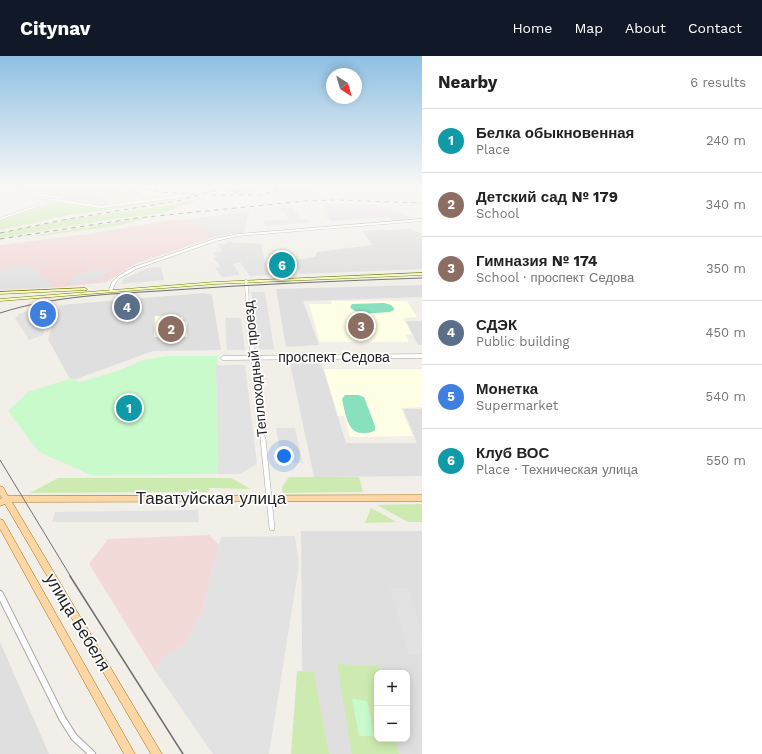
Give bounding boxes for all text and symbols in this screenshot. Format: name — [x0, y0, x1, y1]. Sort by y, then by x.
text: Citynav — [20, 17, 91, 40]
text: Home — [512, 20, 552, 36]
text: Map — [574, 20, 603, 36]
text: About — [625, 20, 666, 36]
text: Contact — [688, 20, 742, 36]
north arrow — [326, 68, 362, 104]
text: Nearby — [438, 72, 497, 92]
text: 6 results — [690, 75, 746, 90]
text: Белка обыкновенная — [476, 124, 634, 142]
text: 1 — [448, 133, 454, 148]
text: 240 m — [706, 133, 746, 148]
text: Place — [476, 142, 510, 157]
text: Детский сад № 179 — [476, 188, 618, 206]
text: 2 — [447, 197, 455, 212]
text: 340 m — [706, 197, 746, 212]
text: School — [476, 206, 519, 221]
pin: 6 — [269, 250, 295, 280]
text: Гимназия № 174 — [476, 252, 597, 270]
text: 3 — [447, 261, 455, 276]
text: 350 m — [706, 261, 746, 276]
text: School · проспект Седова — [476, 270, 634, 285]
pin: 4 — [114, 292, 140, 322]
pin: 5 — [30, 299, 56, 329]
street label: Теплоходный проезд — [240, 300, 270, 438]
pin: 3 — [348, 311, 374, 341]
pin: 2 — [158, 314, 184, 344]
text: СДЭК — [476, 316, 517, 334]
text: 4 — [447, 325, 455, 340]
text: 450 m — [706, 325, 746, 340]
text: Public building — [476, 334, 569, 349]
street label: проспект Седова — [278, 349, 390, 365]
text: Монетка — [476, 380, 538, 398]
text: 5 — [447, 389, 455, 404]
text: 540 m — [706, 389, 746, 404]
pin: 1 — [116, 393, 142, 423]
text: Supermarket — [476, 398, 558, 413]
text: Клуб ВОС — [476, 444, 549, 462]
your location — [274, 446, 294, 466]
text: 6 — [447, 453, 455, 468]
text: 550 m — [706, 453, 746, 468]
text: Place · Техническая улица — [476, 462, 638, 477]
street label: Таватуйская улица — [136, 488, 287, 508]
street label: улица Бебеля — [41, 569, 115, 675]
map controls — [374, 670, 410, 742]
button: + — [374, 670, 410, 706]
button: − — [374, 706, 410, 742]

